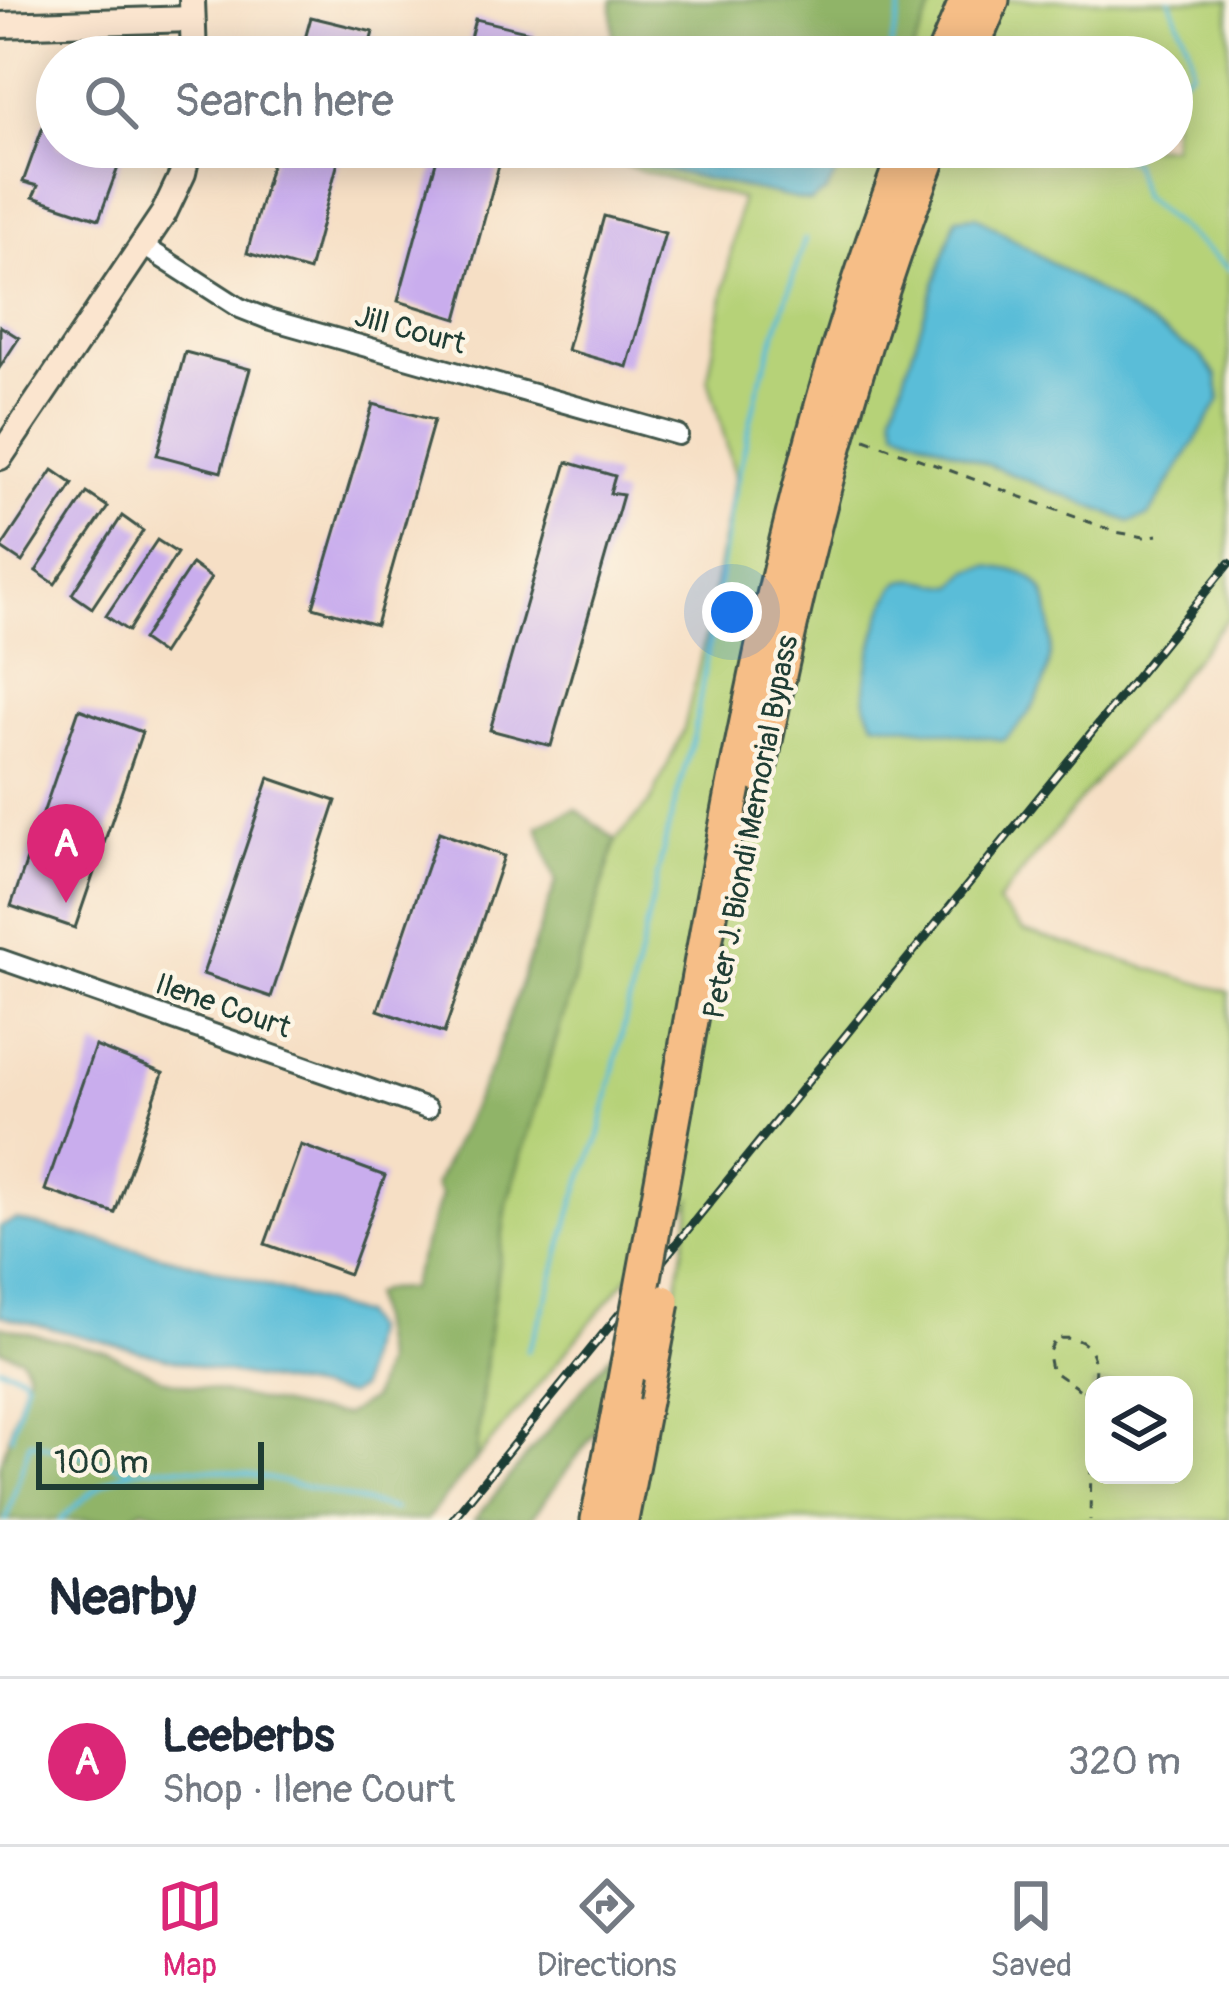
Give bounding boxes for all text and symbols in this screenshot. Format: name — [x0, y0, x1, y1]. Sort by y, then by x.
search box — [36, 36, 1193, 168]
icon: search — [78, 69, 144, 135]
text: Search here — [174, 74, 394, 130]
street label: Jill Court — [351, 298, 470, 363]
your location — [702, 582, 762, 642]
street label: Peter J. Biondi Memorial Bypass — [696, 632, 806, 1022]
pin: A — [27, 804, 105, 903]
street label: Ilene Court — [151, 966, 296, 1047]
map controls — [1085, 1376, 1193, 1484]
button: layers — [1085, 1376, 1193, 1484]
scale bar — [36, 1436, 264, 1489]
text: 100 m — [54, 1442, 148, 1483]
text: Nearby — [48, 1566, 196, 1630]
text: Leeberbs — [162, 1709, 334, 1765]
text: A — [74, 1737, 100, 1786]
text: 320 m — [1068, 1737, 1181, 1786]
text: Shop · Ilene Court — [162, 1765, 455, 1814]
tab: Map — [157, 1873, 223, 1986]
tab: Directions — [537, 1873, 677, 1986]
tab: Saved — [990, 1873, 1072, 1986]

